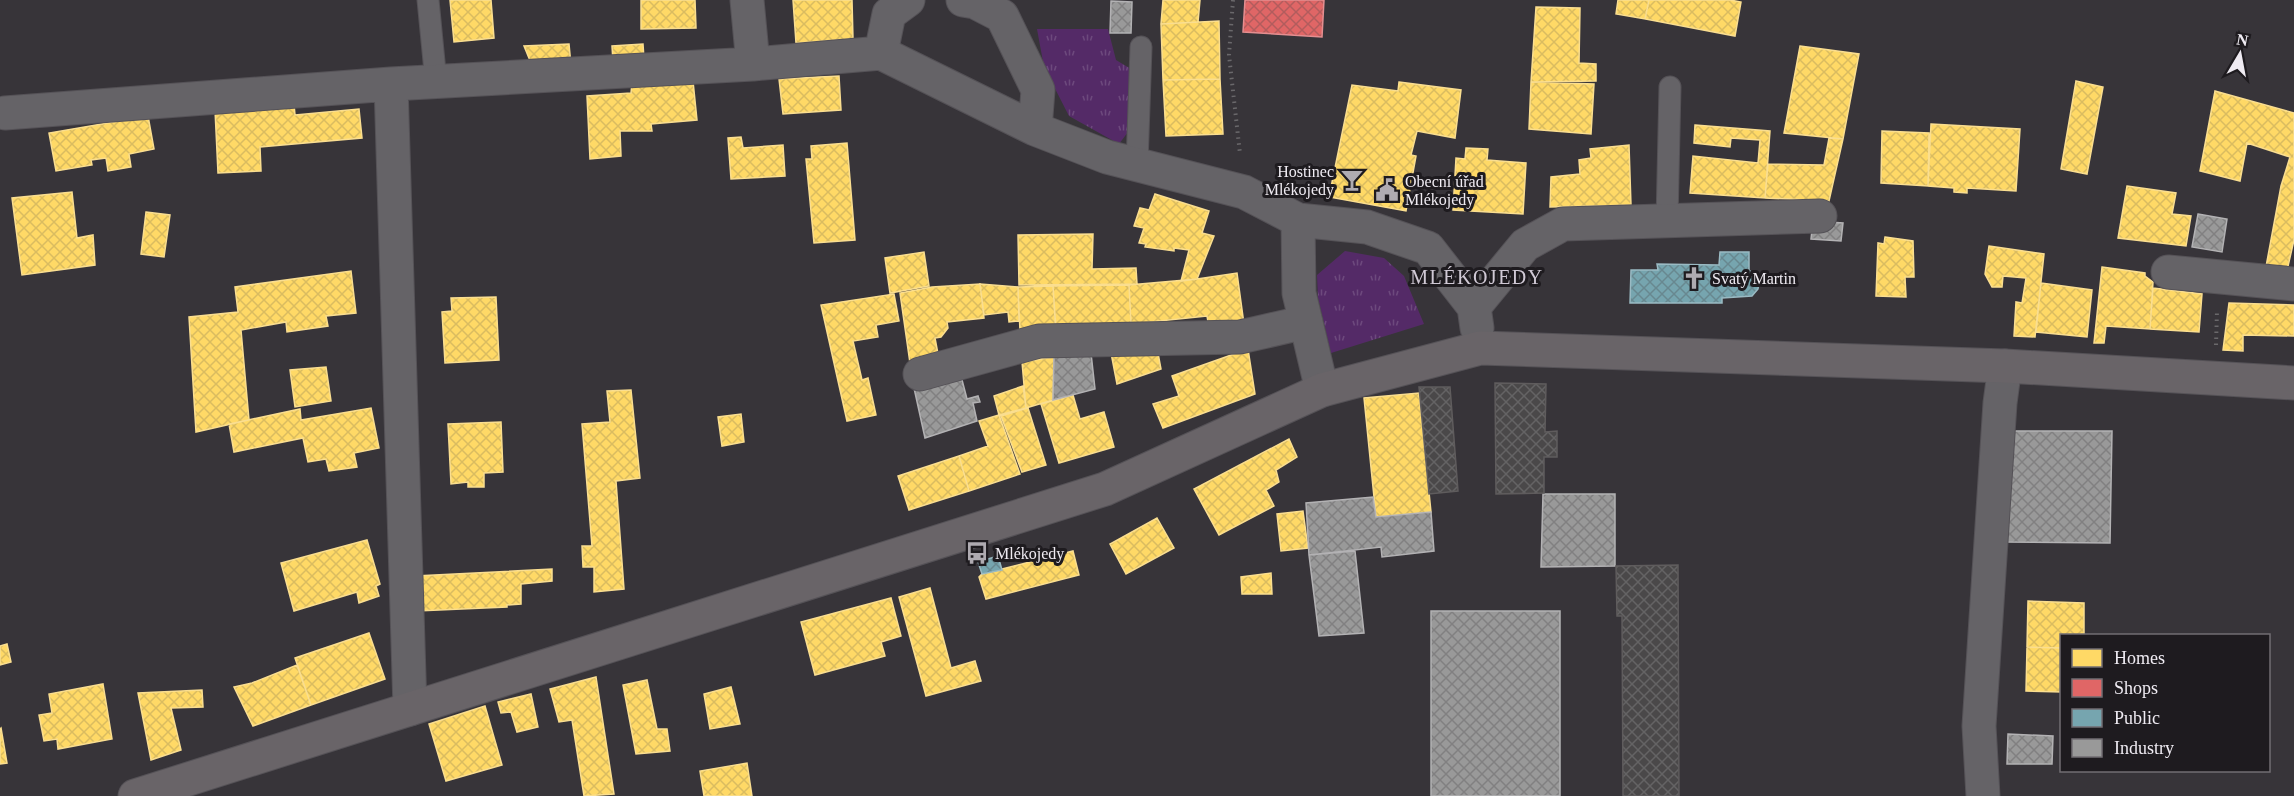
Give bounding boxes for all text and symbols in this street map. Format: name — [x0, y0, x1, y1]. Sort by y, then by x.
north arrow — [2210, 24, 2270, 84]
text: N — [2235, 30, 2250, 49]
place label: Hostinec Mlékojedy — [1265, 163, 1334, 199]
bar icon: Hostinec Mlékojedy — [1339, 167, 1365, 193]
place label: Obecní úřad Mlékojedy — [1405, 173, 1484, 209]
public building icon: Obecní úřad Mlékojedy — [1374, 177, 1400, 203]
church icon: Svatý Martin — [1681, 265, 1707, 291]
district label: MLÉKOJEDY — [1410, 266, 1544, 288]
place label: Svatý Martin — [1712, 270, 1796, 288]
bus stop icon: Mlékojedy — [964, 540, 990, 566]
place label: Mlékojedy — [995, 545, 1064, 563]
legend — [2060, 634, 2270, 772]
text: Homes — [2114, 648, 2165, 668]
text: Shops — [2114, 678, 2158, 698]
text: Public — [2114, 708, 2160, 728]
text: Industry — [2114, 738, 2174, 758]

